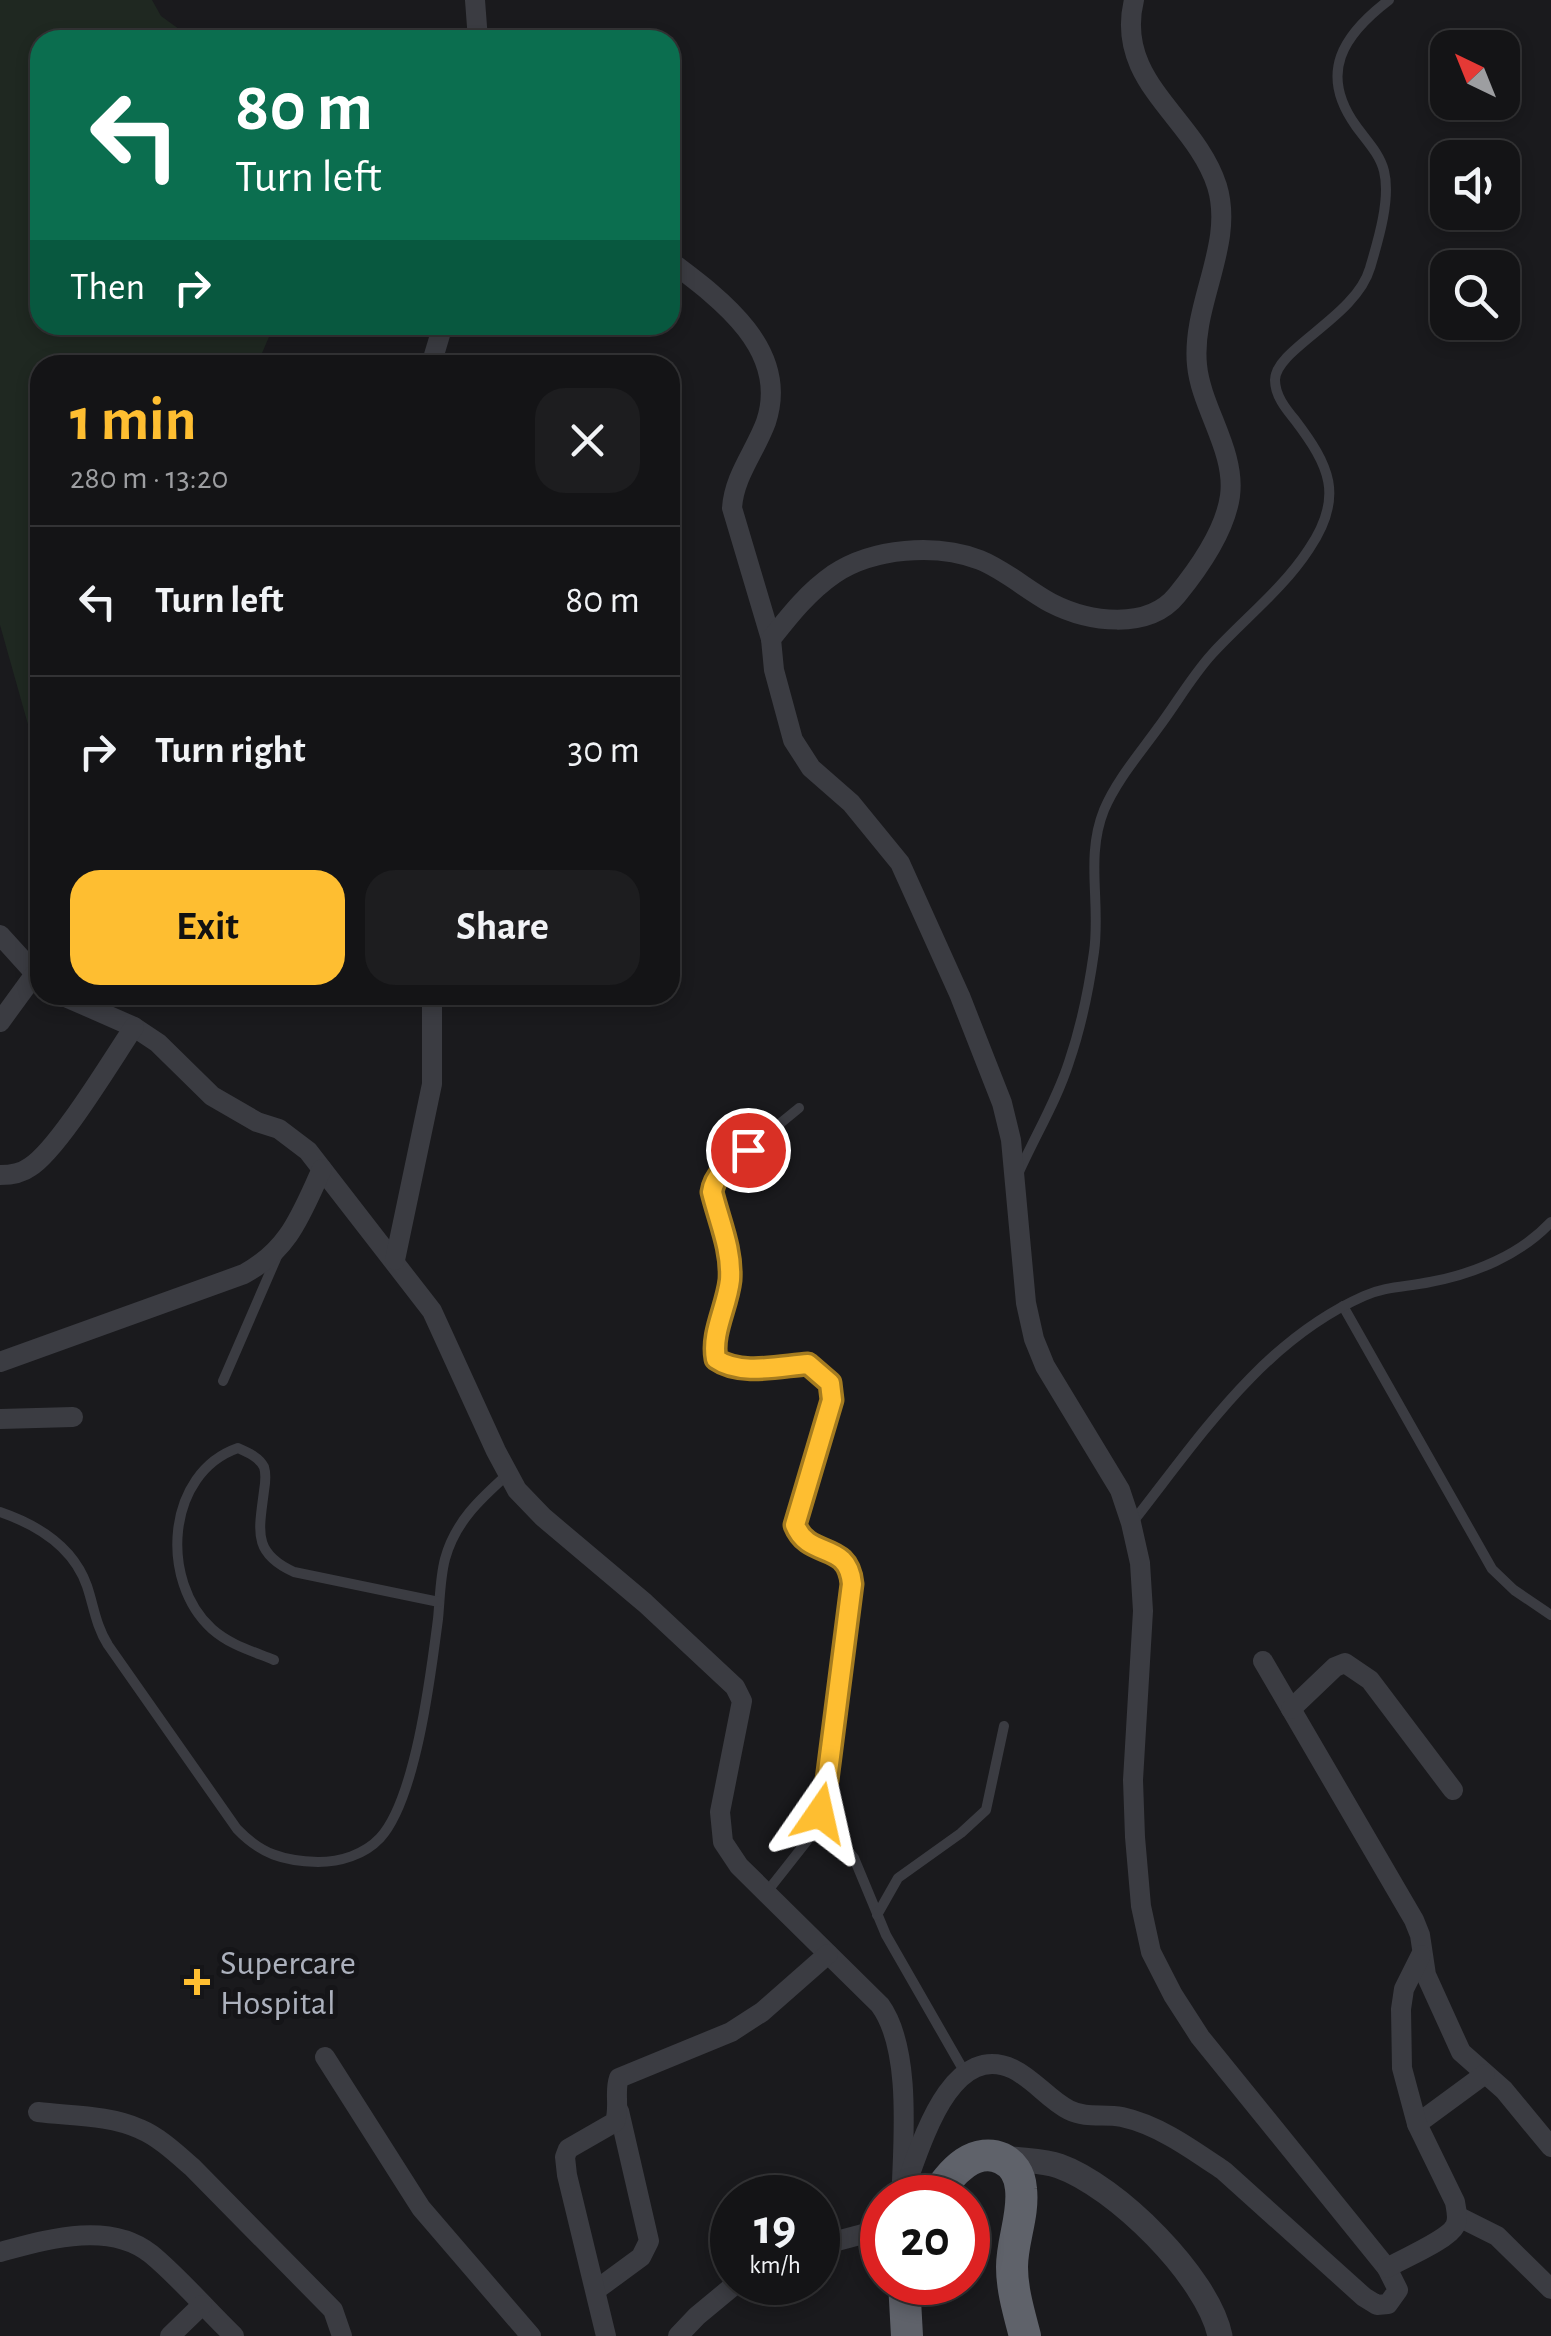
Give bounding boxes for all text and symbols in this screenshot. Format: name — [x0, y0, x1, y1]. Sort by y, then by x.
north arrow — [1430, 30, 1520, 120]
map controls — [1430, 30, 1520, 340]
icon: left — [70, 70, 200, 200]
text: 80 m — [235, 73, 373, 143]
button: sound — [1430, 140, 1520, 230]
text: Turn left — [235, 155, 382, 200]
button: search — [1430, 250, 1520, 340]
icon: right — [165, 260, 220, 315]
text: Then — [70, 269, 145, 307]
button: close — [535, 388, 640, 493]
text: 1 min — [70, 391, 196, 451]
text: 280 m · 13:20 — [70, 462, 228, 494]
icon: left — [70, 574, 125, 629]
text: Turn left — [155, 582, 283, 620]
text: 80 m — [565, 582, 640, 620]
icon: right — [70, 724, 125, 779]
text: Turn right — [155, 732, 305, 770]
text: 30 m — [568, 732, 640, 770]
button: Exit — [70, 870, 345, 985]
button: Share — [365, 870, 640, 985]
pin — [706, 1108, 791, 1193]
icon: arrive — [721, 1123, 776, 1178]
position arrow — [768, 1761, 872, 1865]
place label: Supercare Hospital — [220, 1946, 356, 2021]
marker: Supercare Hospital — [184, 1969, 210, 1995]
speed limit sign: 20 — [860, 2175, 990, 2305]
text: 19 — [754, 2203, 796, 2253]
text: km/h — [749, 2253, 801, 2278]

